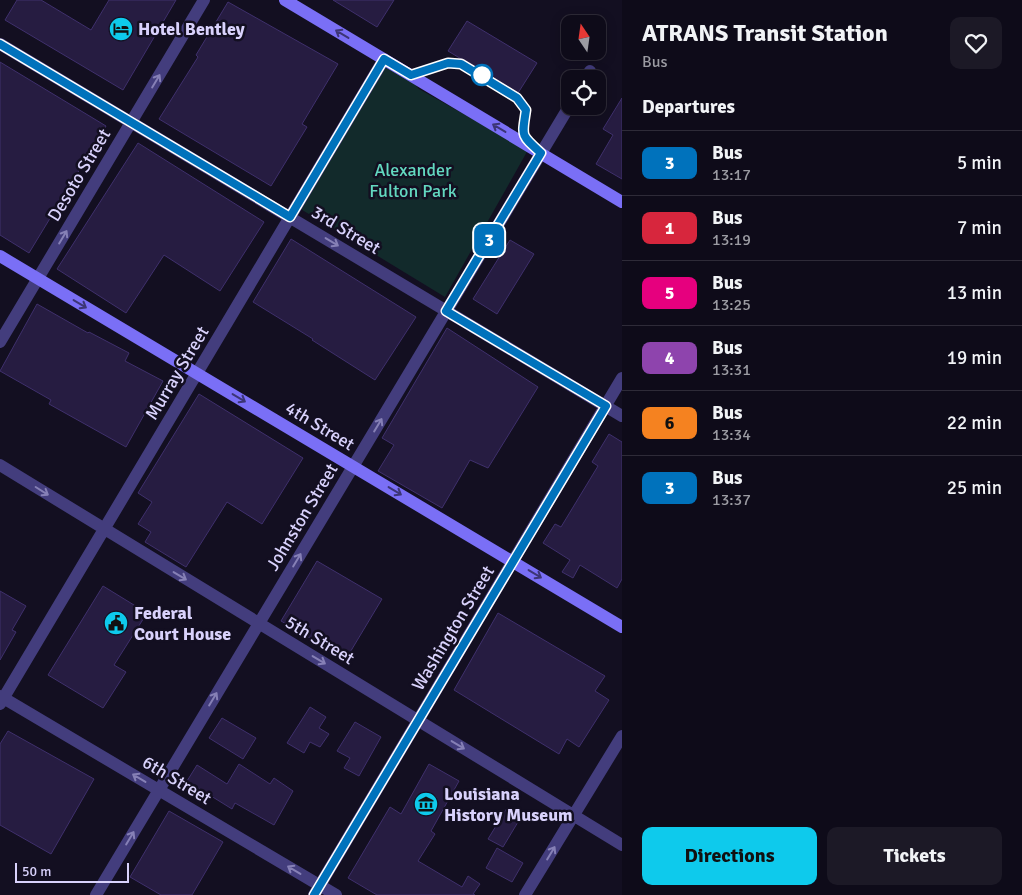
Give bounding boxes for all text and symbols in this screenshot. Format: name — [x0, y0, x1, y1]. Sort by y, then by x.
north arrow — [561, 15, 606, 60]
map controls — [561, 15, 606, 115]
hotel icon: Hotel Bentley — [108, 16, 134, 42]
button: heart — [950, 17, 1002, 69]
place label: Hotel Bentley — [138, 18, 245, 40]
text: ATRANS Transit Station — [642, 18, 888, 48]
one-way arrow — [336, 29, 350, 39]
text: Bus — [642, 52, 667, 72]
unlabelled marker — [471, 64, 493, 86]
button: locate — [561, 70, 606, 115]
one-way arrow — [152, 74, 162, 88]
text: Departures — [642, 95, 735, 119]
one-way arrow — [493, 123, 507, 133]
street label: Desoto Street — [43, 125, 115, 225]
text: Bus — [712, 141, 743, 165]
text: 5 min — [957, 151, 1002, 175]
text: 3 — [665, 152, 674, 174]
park label: Alexander Fulton Park — [369, 159, 457, 202]
text: 13:17 — [712, 165, 751, 185]
street label: 3rd Street — [308, 201, 384, 259]
text: Bus — [712, 206, 743, 230]
text: 7 min — [957, 216, 1002, 240]
text: 1 — [665, 217, 674, 239]
line badge: 3 — [473, 224, 505, 256]
text: 3 — [484, 229, 494, 251]
one-way arrow — [58, 230, 68, 244]
text: 13:19 — [712, 230, 751, 250]
one-way arrow — [325, 238, 339, 248]
text: Bus — [712, 271, 743, 295]
text: 13 min — [947, 281, 1002, 305]
text: 5 — [665, 282, 674, 304]
text: 13:25 — [712, 295, 751, 315]
one-way arrow — [72, 299, 86, 309]
street label: Murray Street — [140, 322, 214, 424]
text: Bus — [712, 336, 743, 360]
text: 19 min — [947, 346, 1002, 370]
text: 4 — [665, 347, 674, 369]
text: 13:31 — [712, 360, 751, 380]
one-way arrow — [231, 394, 245, 404]
street label: 4th Street — [281, 397, 359, 455]
text: Bus — [712, 401, 743, 425]
text: 22 min — [947, 411, 1002, 435]
text: 6 — [665, 412, 674, 434]
one-way arrow — [374, 418, 384, 432]
text: 13:34 — [712, 425, 751, 445]
street label: Johnston Street — [261, 459, 343, 575]
text: Bus — [712, 466, 743, 490]
text: 25 min — [947, 476, 1002, 500]
text: 3 — [665, 477, 674, 499]
one-way arrow — [34, 486, 48, 496]
one-way arrow — [387, 487, 401, 497]
text: 13:37 — [712, 490, 751, 510]
one-way arrow — [293, 553, 303, 567]
street label: Washington Street — [407, 562, 499, 694]
one-way arrow — [527, 570, 541, 580]
one-way arrow — [173, 571, 187, 581]
place label: Federal Court House — [134, 602, 231, 645]
public building icon: Federal Court House — [103, 610, 129, 636]
street label: 5th Street — [281, 611, 359, 669]
one-way arrow — [311, 656, 325, 666]
one-way arrow — [209, 692, 219, 706]
one-way arrow — [450, 740, 464, 750]
street label: 6th Street — [138, 751, 216, 809]
one-way arrow — [132, 773, 146, 783]
place label: Louisiana History Museum — [444, 783, 573, 826]
museum icon: Louisiana History Museum — [413, 791, 439, 817]
button: Directions — [642, 827, 817, 885]
button: Tickets — [827, 827, 1002, 885]
one-way arrow — [125, 832, 135, 846]
one-way arrow — [546, 847, 556, 861]
scale bar — [15, 860, 129, 883]
text: 50 m — [22, 863, 51, 880]
one-way arrow — [287, 865, 301, 875]

